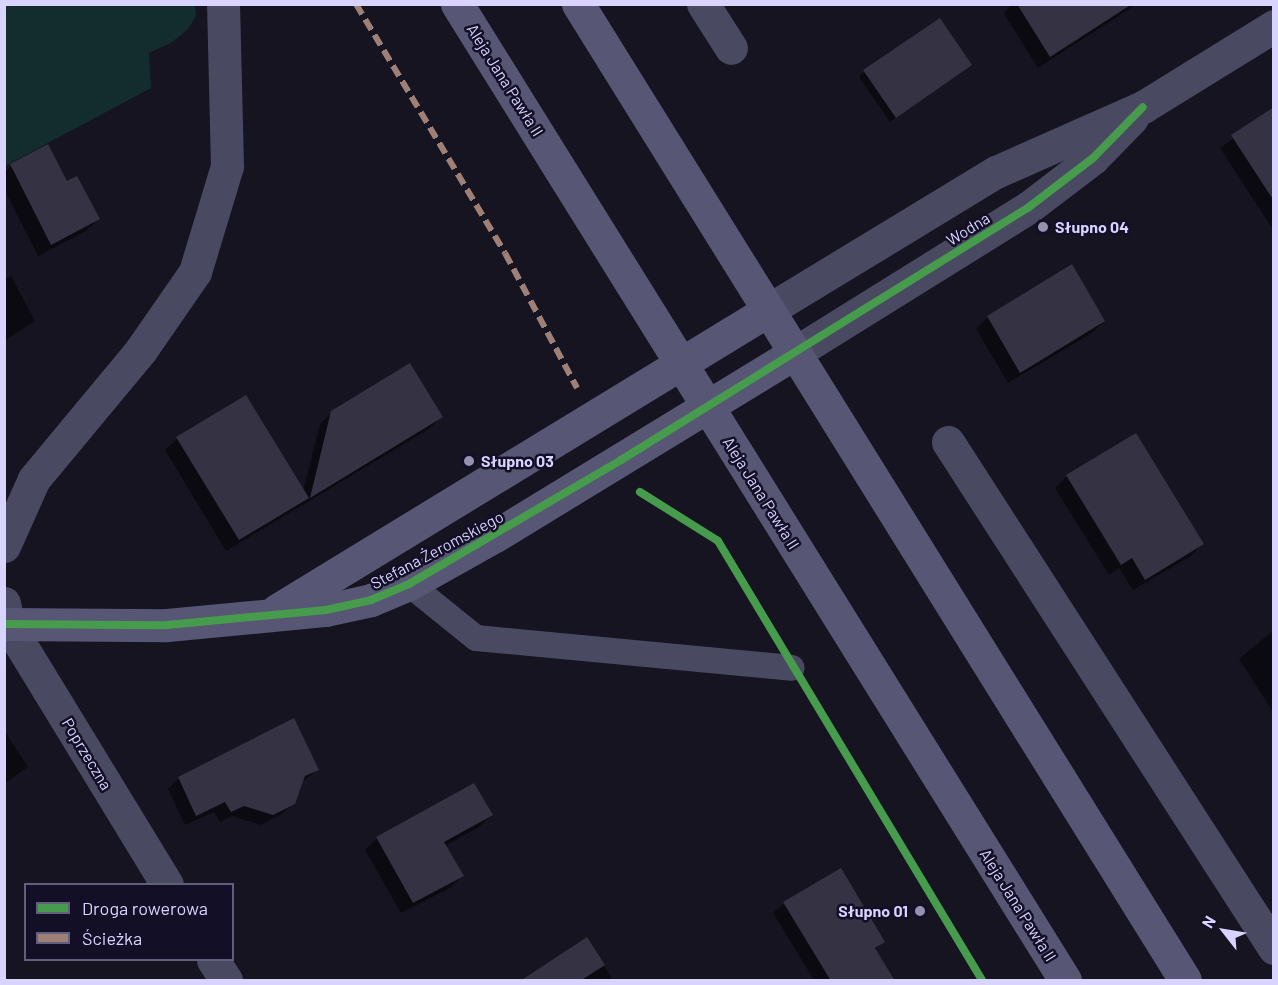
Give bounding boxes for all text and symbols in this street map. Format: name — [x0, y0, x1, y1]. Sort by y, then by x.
street label: Aleja Jana Pawła II — [463, 20, 547, 140]
street label: Wodna — [943, 208, 993, 250]
place label: Słupno 04 — [1055, 217, 1129, 237]
marker: Słupno 04 — [1036, 220, 1050, 234]
street label: Aleja Jana Pawła II — [719, 433, 803, 553]
place label: Słupno 03 — [481, 451, 554, 471]
marker: Słupno 03 — [462, 454, 476, 468]
street label: Stefana Żeromskiego — [367, 507, 507, 593]
street label: Poprzeczna — [58, 715, 116, 793]
street label: Aleja Jana Pawła II — [976, 845, 1060, 965]
legend — [24, 883, 234, 961]
text: Droga rowerowa — [82, 897, 208, 919]
place label: Słupno 01 — [838, 901, 908, 921]
north arrow — [1194, 901, 1254, 961]
marker: Słupno 01 — [913, 904, 927, 918]
text: N — [1197, 912, 1219, 931]
text: Ścieżka — [82, 927, 142, 949]

